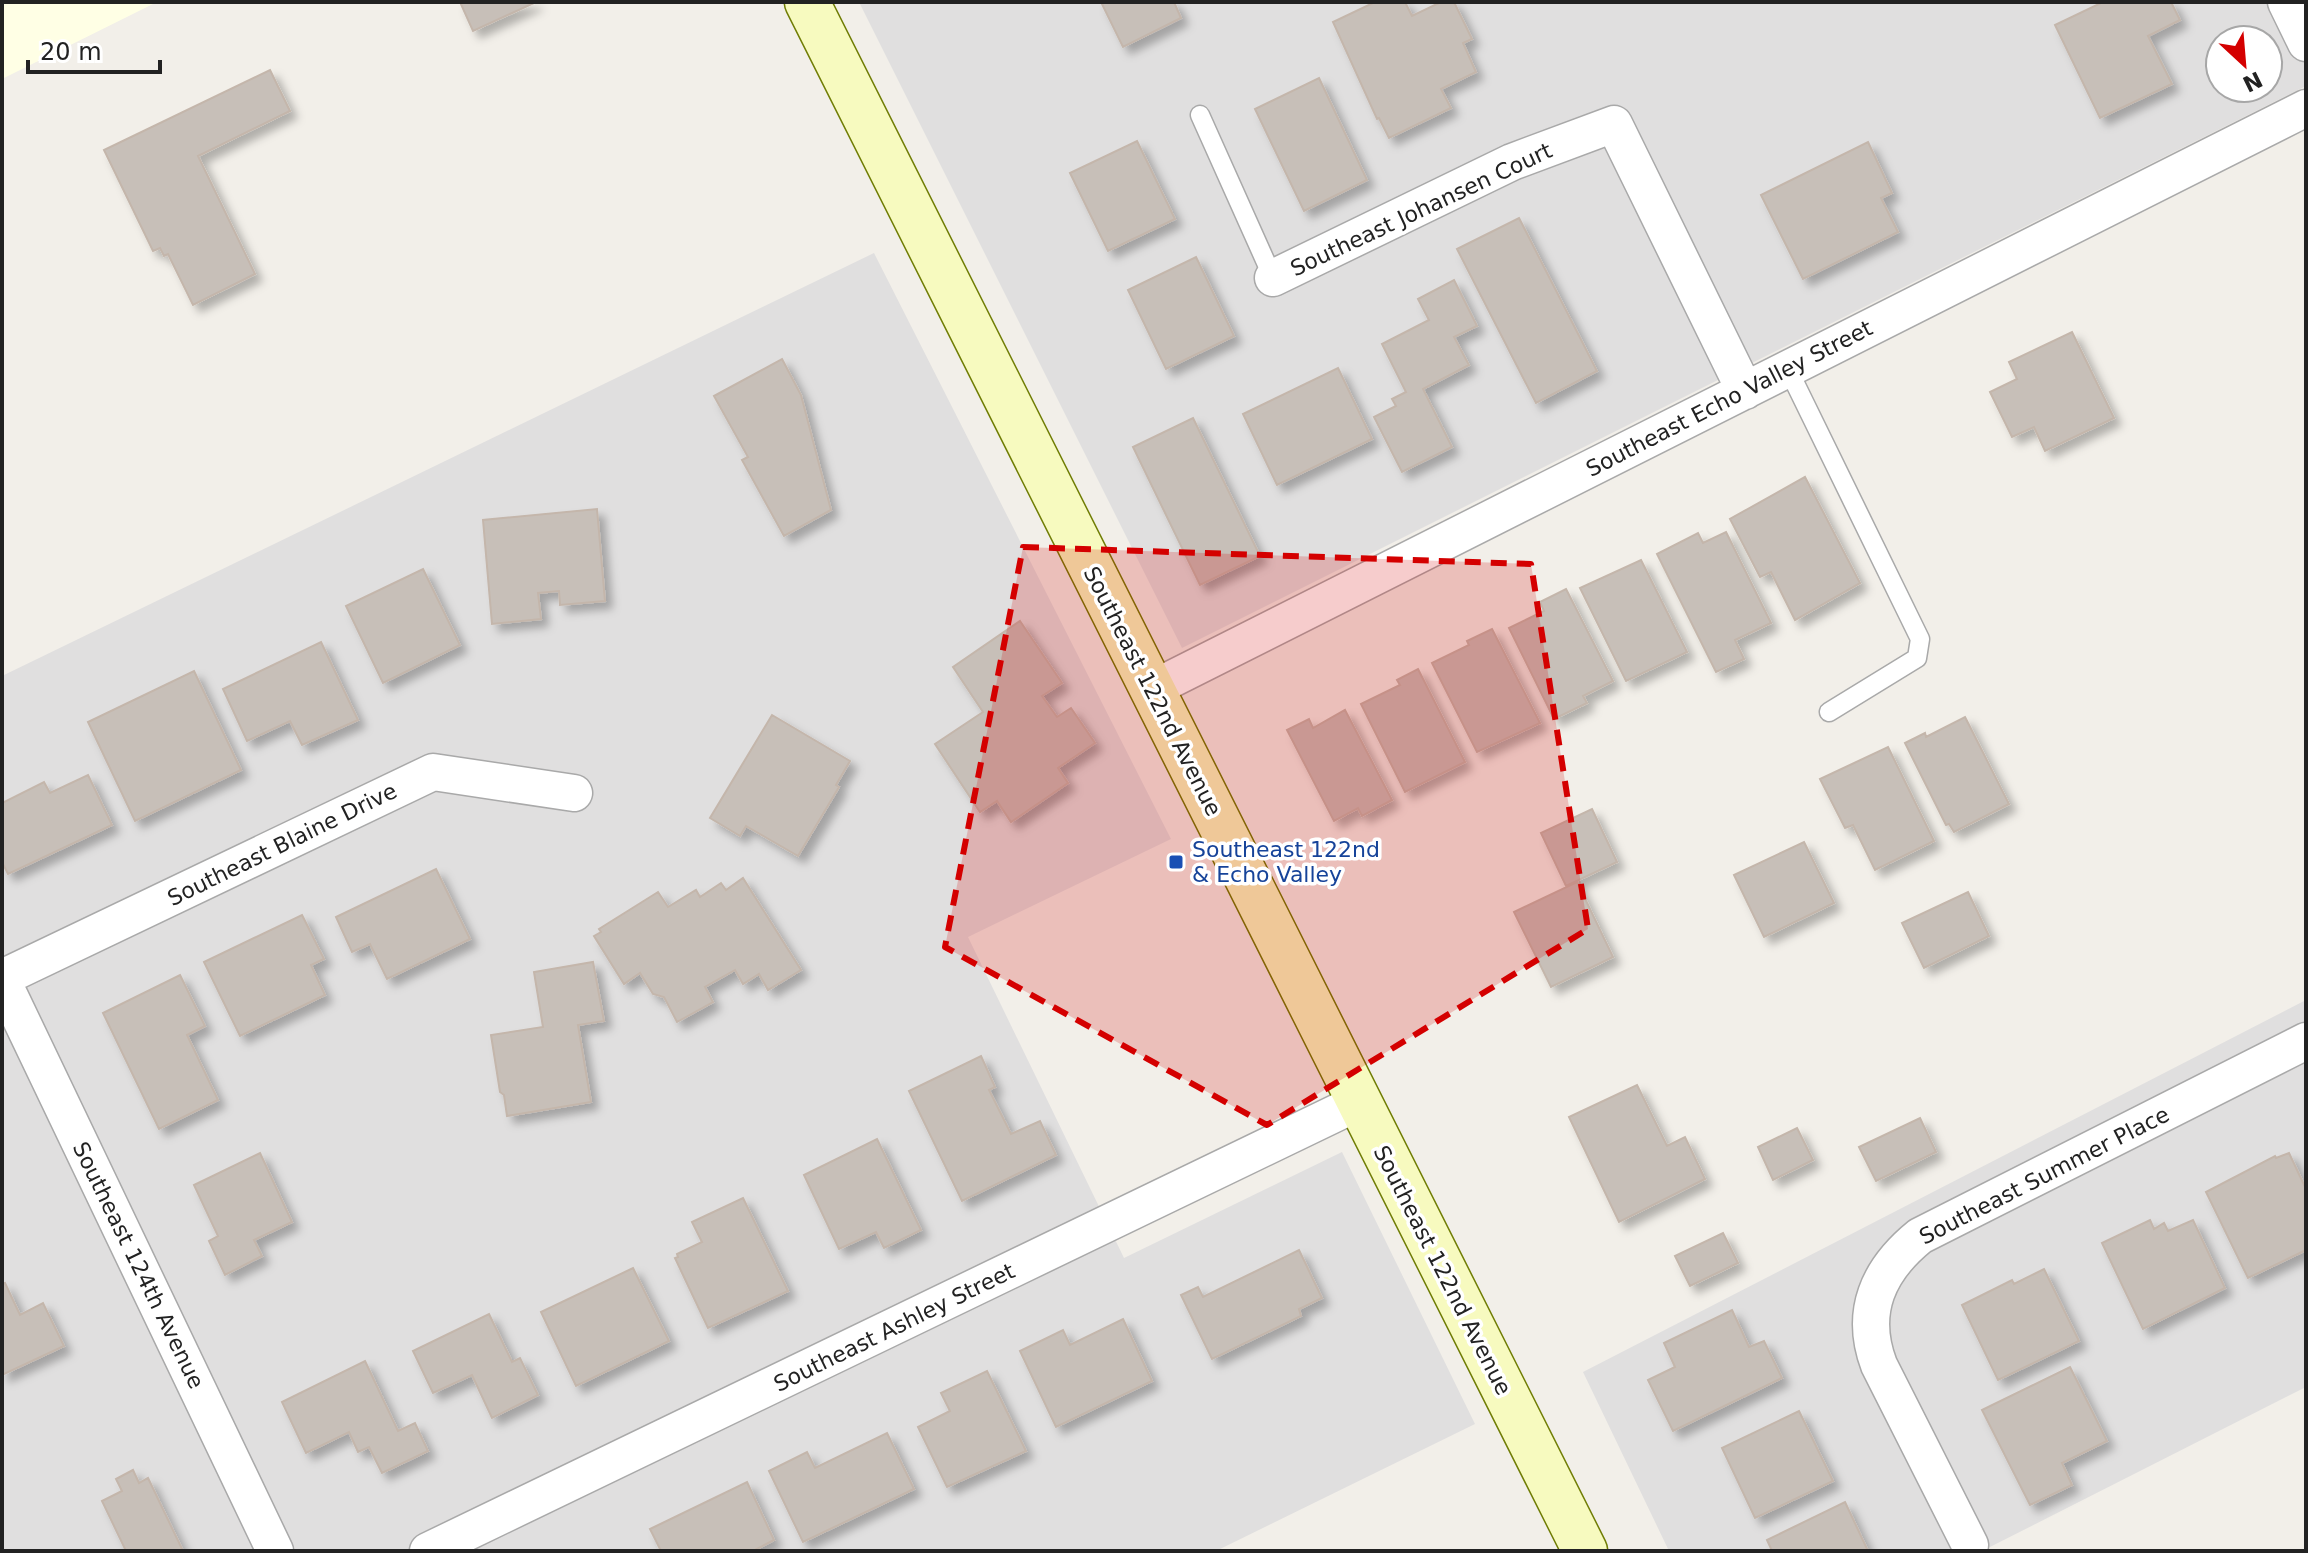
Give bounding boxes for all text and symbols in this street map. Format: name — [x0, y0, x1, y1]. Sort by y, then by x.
scale bar — [28, 24, 160, 74]
north arrow — [2204, 24, 2284, 104]
text: 20 m — [40, 38, 102, 66]
text: N — [2239, 66, 2266, 97]
street label: Southeast Johansen Court — [1286, 138, 1556, 281]
street label: Southeast Echo Valley Street — [1582, 315, 1877, 482]
street label: Southeast 122nd Avenue — [1079, 562, 1226, 820]
street label: Southeast Blaine Drive — [164, 778, 401, 911]
place label: Southeast 122nd & Echo Valley — [1192, 837, 1380, 887]
marker: Southeast 122nd & Echo Valley — [1167, 853, 1185, 871]
street label: Southeast Summer Place — [1915, 1101, 2173, 1249]
street label: Southeast 124th Avenue — [68, 1138, 209, 1393]
street label: Southeast 122nd Avenue — [1369, 1141, 1516, 1399]
street label: Southeast Ashley Street — [770, 1258, 1019, 1397]

